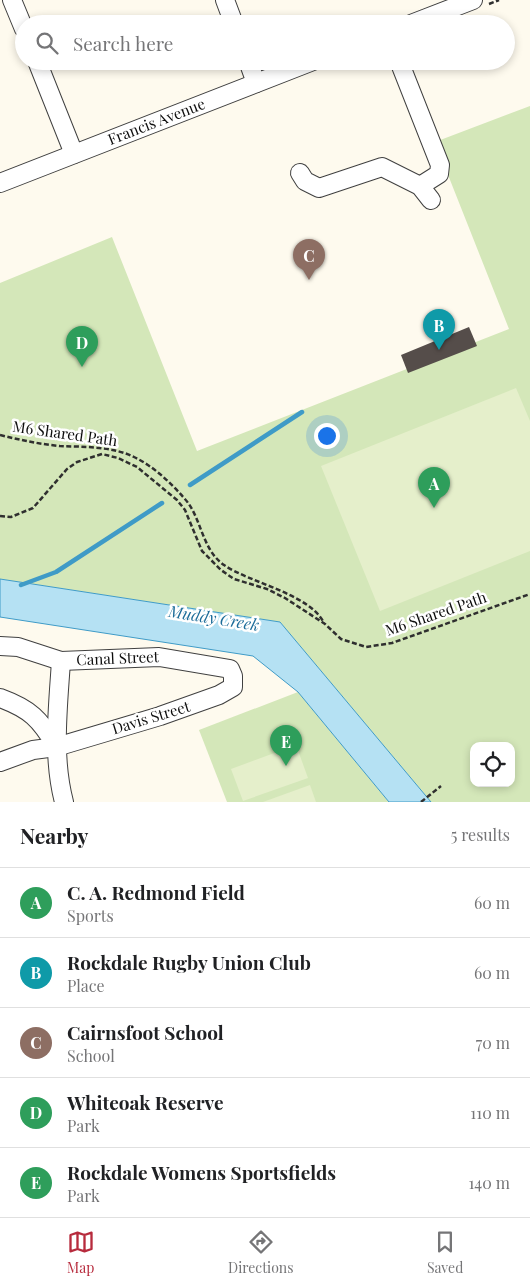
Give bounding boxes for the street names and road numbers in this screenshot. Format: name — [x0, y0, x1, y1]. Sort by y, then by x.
street label: Francis Avenue — [105, 93, 208, 149]
street label: M6 Shared Path — [11, 416, 119, 450]
street label: M6 Shared Path — [382, 586, 489, 640]
street label: Canal Street — [76, 646, 160, 669]
street label: Davis Street — [109, 695, 193, 738]

